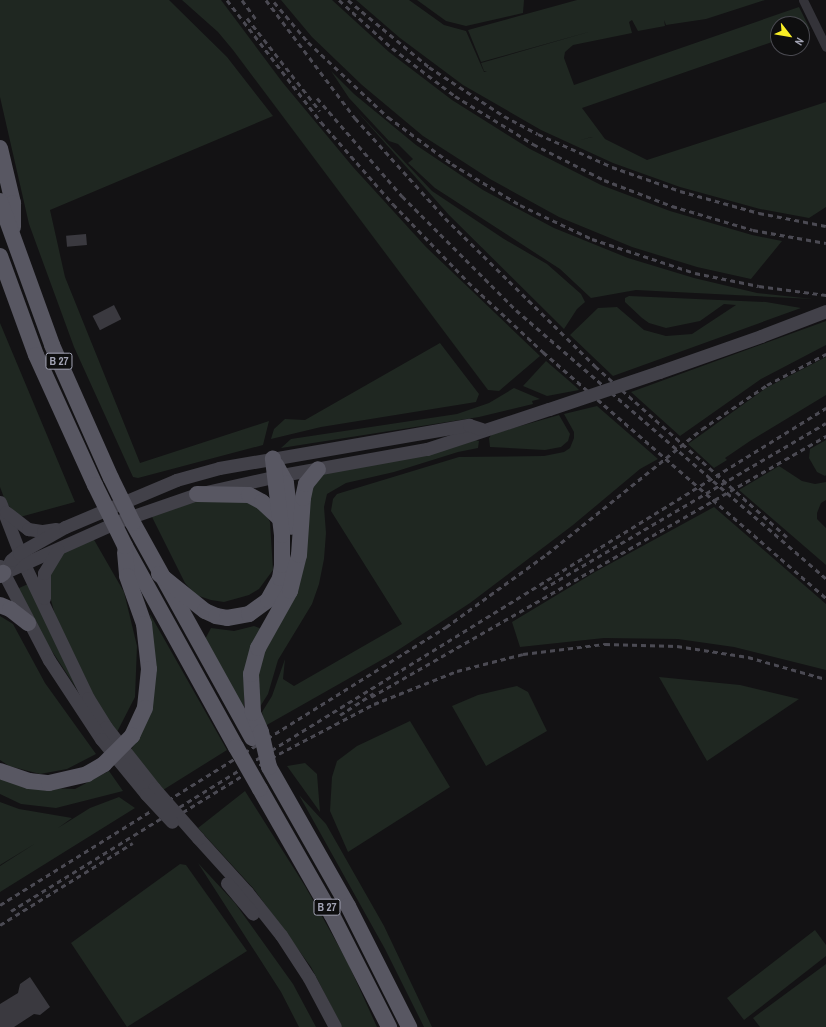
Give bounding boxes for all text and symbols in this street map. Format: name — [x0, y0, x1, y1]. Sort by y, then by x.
north arrow — [770, 16, 810, 56]
text: N — [792, 35, 807, 48]
road number: B 27 — [45, 352, 73, 370]
road number: B 27 — [313, 898, 341, 916]

